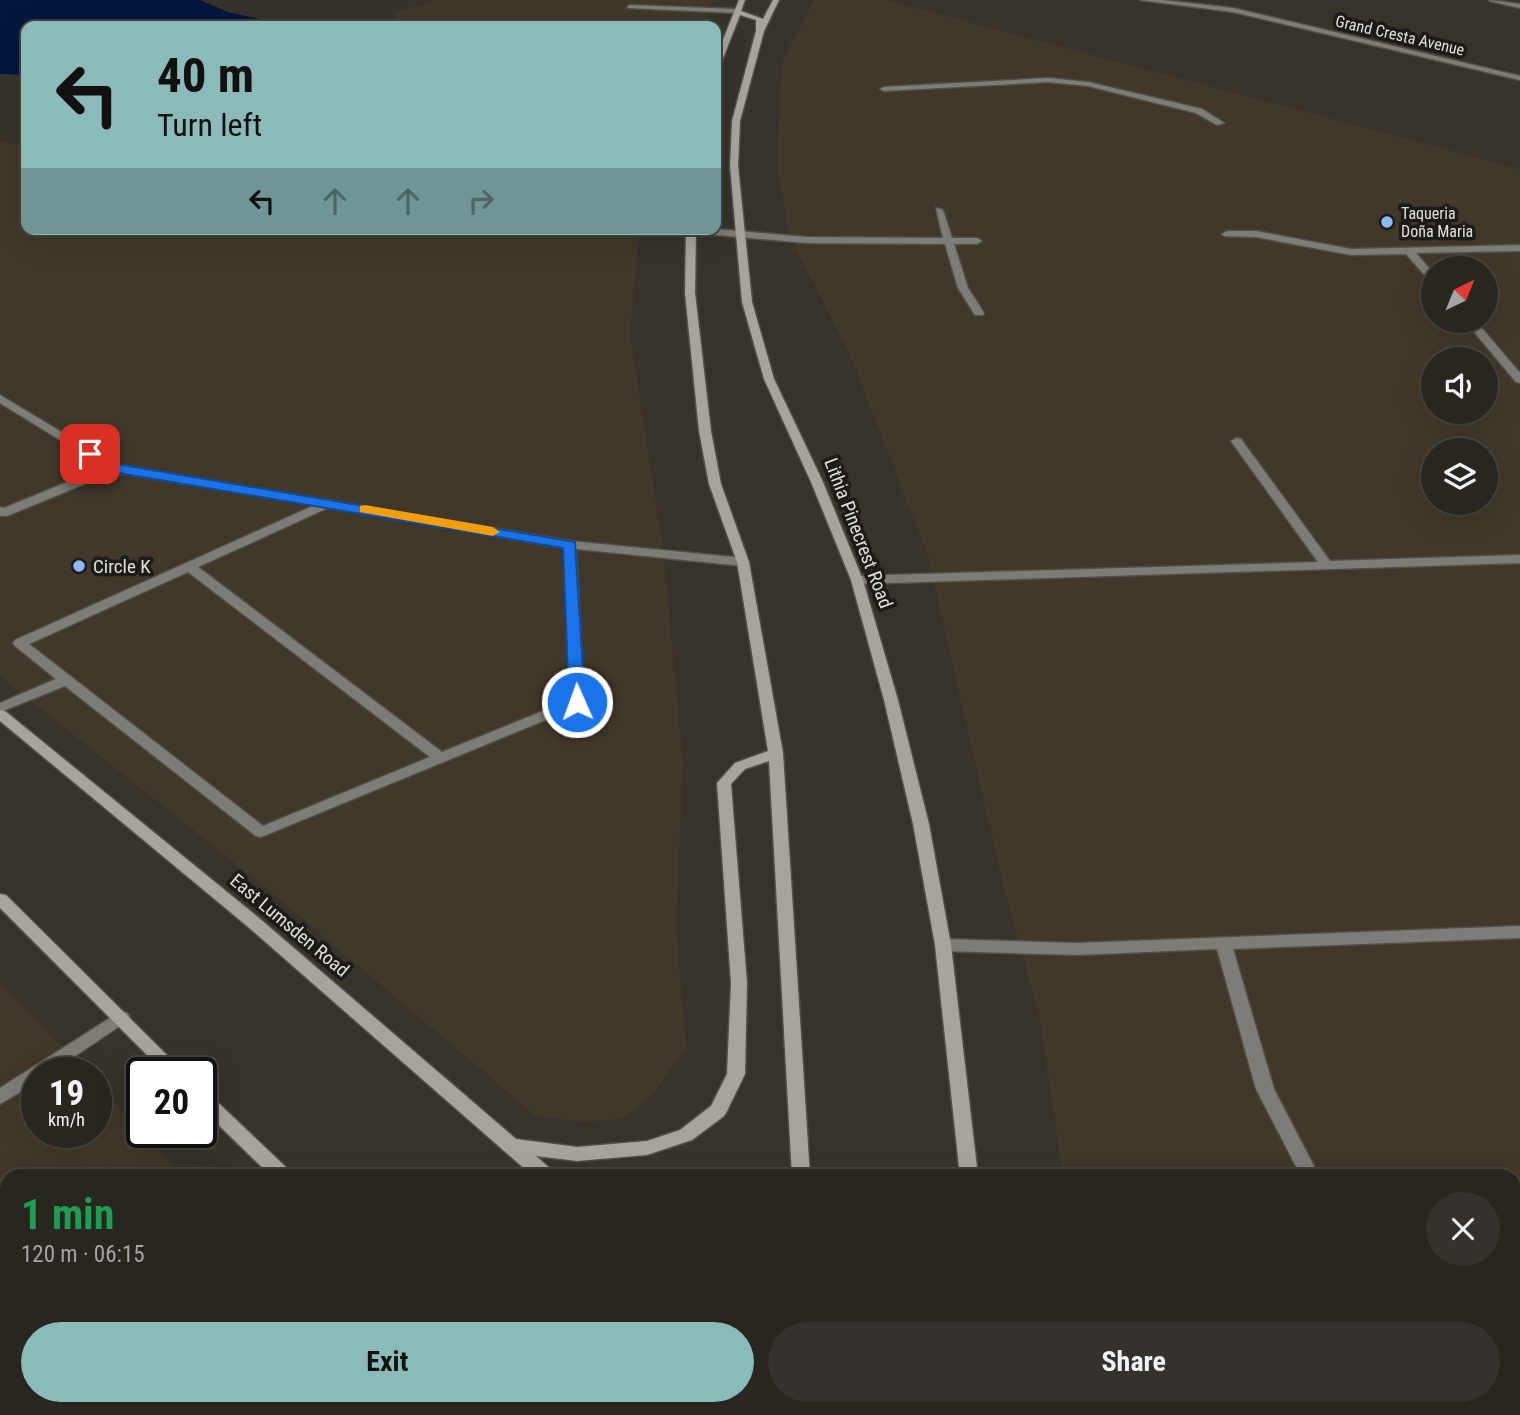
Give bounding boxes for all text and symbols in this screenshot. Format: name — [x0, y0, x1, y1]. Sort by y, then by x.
street label: Grand Cresta Avenue — [1334, 11, 1466, 60]
text: 40 m — [157, 47, 254, 104]
icon: left — [42, 49, 133, 140]
text: Turn left — [157, 106, 262, 144]
icon: left — [243, 182, 281, 220]
icon: ahead — [316, 182, 354, 220]
icon: ahead — [389, 182, 427, 220]
icon: right — [462, 182, 500, 220]
place label: Taqueria Doña Maria — [1401, 204, 1473, 241]
marker: Taqueria Doña Maria — [1379, 214, 1395, 230]
north arrow — [1421, 256, 1498, 332]
map controls — [1421, 256, 1498, 515]
button: sound — [1421, 347, 1498, 424]
pin — [60, 424, 120, 484]
icon: arrive — [71, 435, 109, 473]
button: layers — [1421, 438, 1498, 515]
street label: Lithia Pinecrest Road — [819, 455, 898, 612]
place label: Circle K — [93, 555, 151, 578]
marker: Circle K — [71, 558, 87, 574]
position arrow — [540, 665, 614, 739]
street label: East Lumsden Road — [226, 869, 354, 982]
speed limit sign: 20 — [126, 1057, 217, 1148]
text: 19 — [49, 1073, 84, 1114]
text: km/h — [48, 1109, 85, 1130]
text: 1 min — [21, 1190, 114, 1239]
button: close — [1426, 1192, 1500, 1266]
text: 120 m · 06:15 — [21, 1241, 145, 1268]
button: Exit — [21, 1322, 754, 1402]
button: Share — [768, 1322, 1500, 1402]

